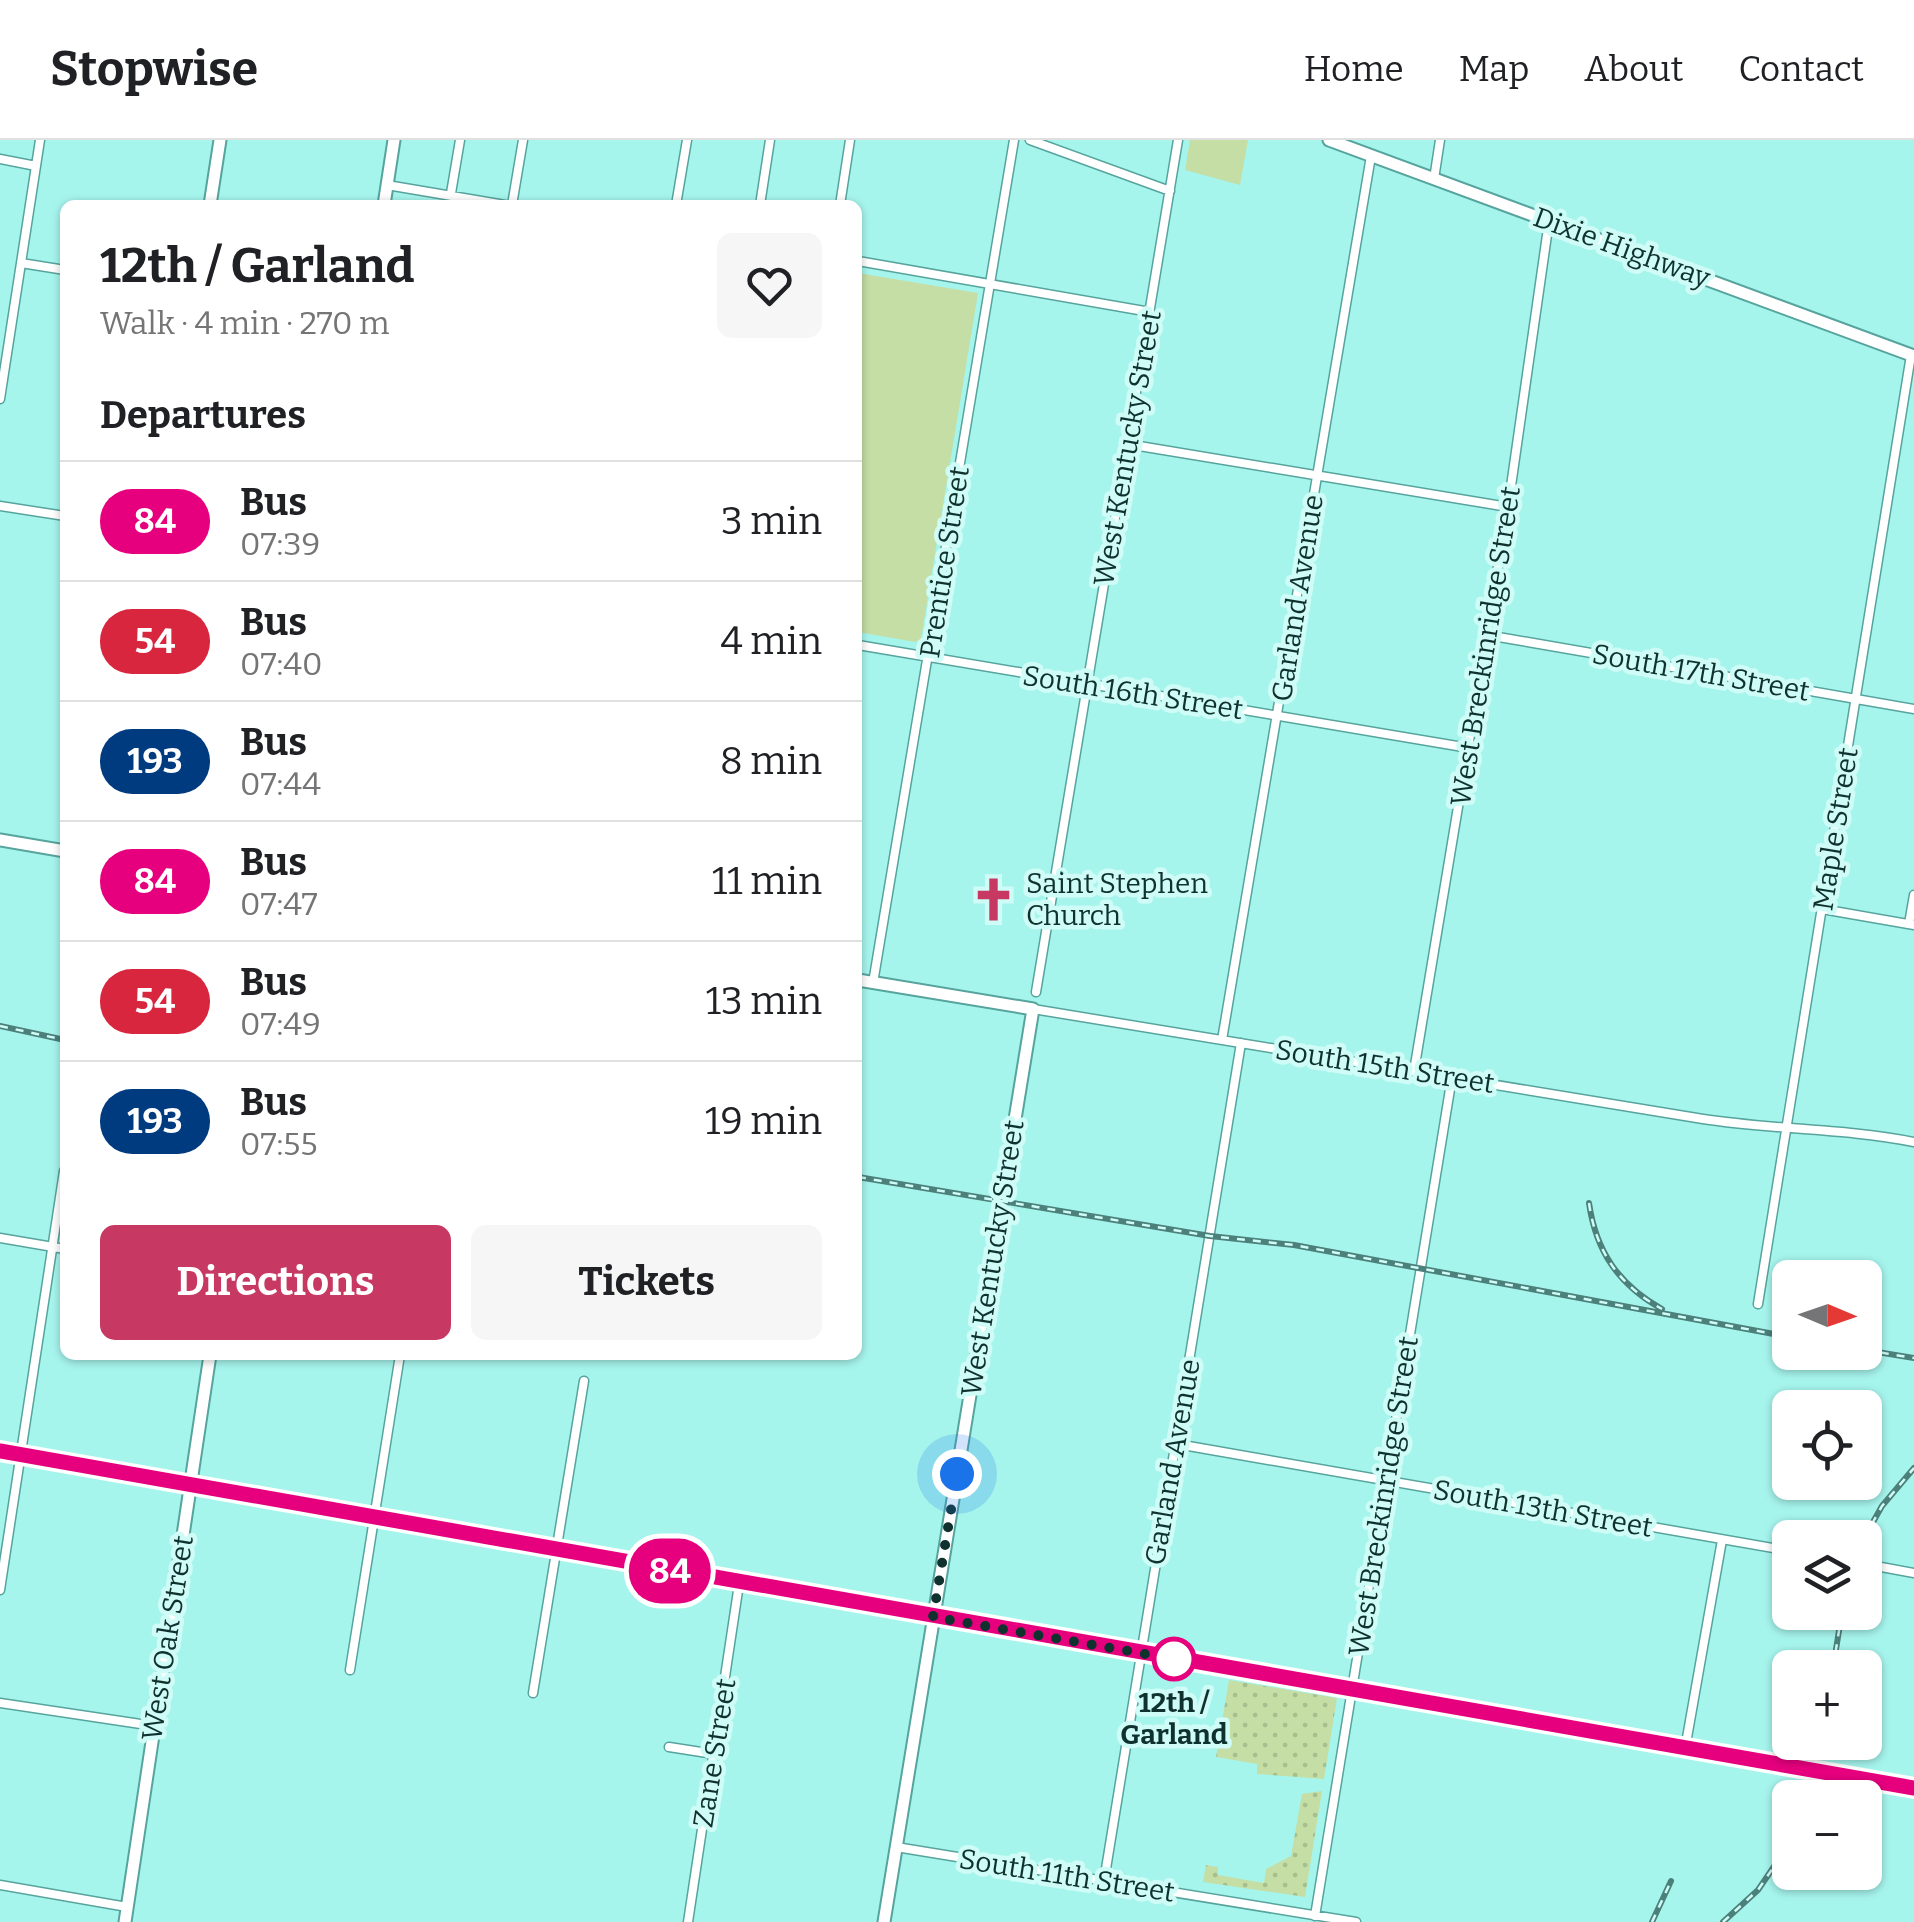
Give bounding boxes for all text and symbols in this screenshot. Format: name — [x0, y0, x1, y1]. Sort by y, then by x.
text: Stopwise — [50, 40, 258, 98]
text: Home — [1304, 48, 1404, 90]
text: Map — [1459, 48, 1529, 90]
text: About — [1584, 48, 1683, 90]
text: Contact — [1738, 48, 1864, 90]
street label: Dixie Highway — [1529, 200, 1715, 295]
button: heart — [717, 233, 822, 338]
text: 12th / Garland — [100, 237, 415, 295]
text: Walk · 4 min · 270 m — [100, 304, 389, 342]
street label: West Kentucky Street — [1087, 308, 1168, 588]
text: Departures — [100, 392, 306, 438]
street label: Prentice Street — [913, 464, 976, 660]
text: Bus — [240, 479, 307, 525]
street label: West Breckinridge Street — [1444, 484, 1527, 808]
street label: Garland Avenue — [1265, 492, 1330, 704]
text: 3 min — [721, 498, 822, 544]
text: 84 — [134, 500, 176, 542]
text: 07:39 — [240, 525, 320, 563]
text: Bus — [240, 599, 307, 645]
text: 4 min — [721, 618, 822, 664]
text: 54 — [135, 620, 175, 662]
street label: South 17th Street — [1590, 637, 1812, 708]
text: 07:40 — [240, 645, 323, 683]
street label: South 16th Street — [1020, 659, 1245, 726]
text: Bus — [240, 719, 307, 765]
text: 8 min — [720, 738, 822, 784]
text: 193 — [127, 740, 183, 782]
street label: Maple Street — [1806, 745, 1865, 913]
text: 07:44 — [240, 765, 321, 803]
text: Bus — [240, 839, 307, 885]
text: 11 min — [712, 858, 822, 904]
text: 84 — [134, 860, 176, 902]
place label: Saint Stephen Church — [1026, 867, 1208, 932]
church icon: Saint Stephen Church — [969, 875, 1017, 923]
text: 07:47 — [240, 885, 318, 923]
text: Bus — [240, 959, 307, 1005]
text: 13 min — [706, 978, 822, 1024]
text: 54 — [135, 980, 175, 1022]
text: 07:49 — [240, 1005, 321, 1043]
street label: South 15th Street — [1273, 1033, 1497, 1100]
text: Bus — [240, 1079, 307, 1125]
text: 19 min — [705, 1098, 822, 1144]
text: 193 — [127, 1100, 183, 1142]
street label: West Kentucky Street — [954, 1118, 1031, 1399]
text: 07:55 — [240, 1125, 318, 1163]
button: Directions — [100, 1225, 451, 1340]
button: Tickets — [471, 1225, 822, 1340]
north arrow — [1772, 1260, 1882, 1370]
map controls — [1772, 1260, 1882, 1890]
street label: West Breckinridge Street — [1342, 1334, 1425, 1658]
street label: Garland Avenue — [1138, 1356, 1207, 1568]
button: locate — [1772, 1390, 1882, 1500]
your location — [932, 1449, 982, 1499]
street label: South 13th Street — [1431, 1473, 1655, 1544]
button: layers — [1772, 1520, 1882, 1630]
street label: West Oak Street — [135, 1533, 200, 1743]
line badge: 84 — [625, 1538, 715, 1604]
text: 84 — [649, 1550, 691, 1592]
marker: 12th / Garland — [1153, 1638, 1195, 1680]
button: + — [1772, 1650, 1882, 1760]
street label: Zane Street — [686, 1676, 743, 1830]
place label: 12th / Garland — [1120, 1686, 1228, 1751]
button: − — [1772, 1780, 1882, 1890]
street label: South 11th Street — [957, 1842, 1177, 1909]

